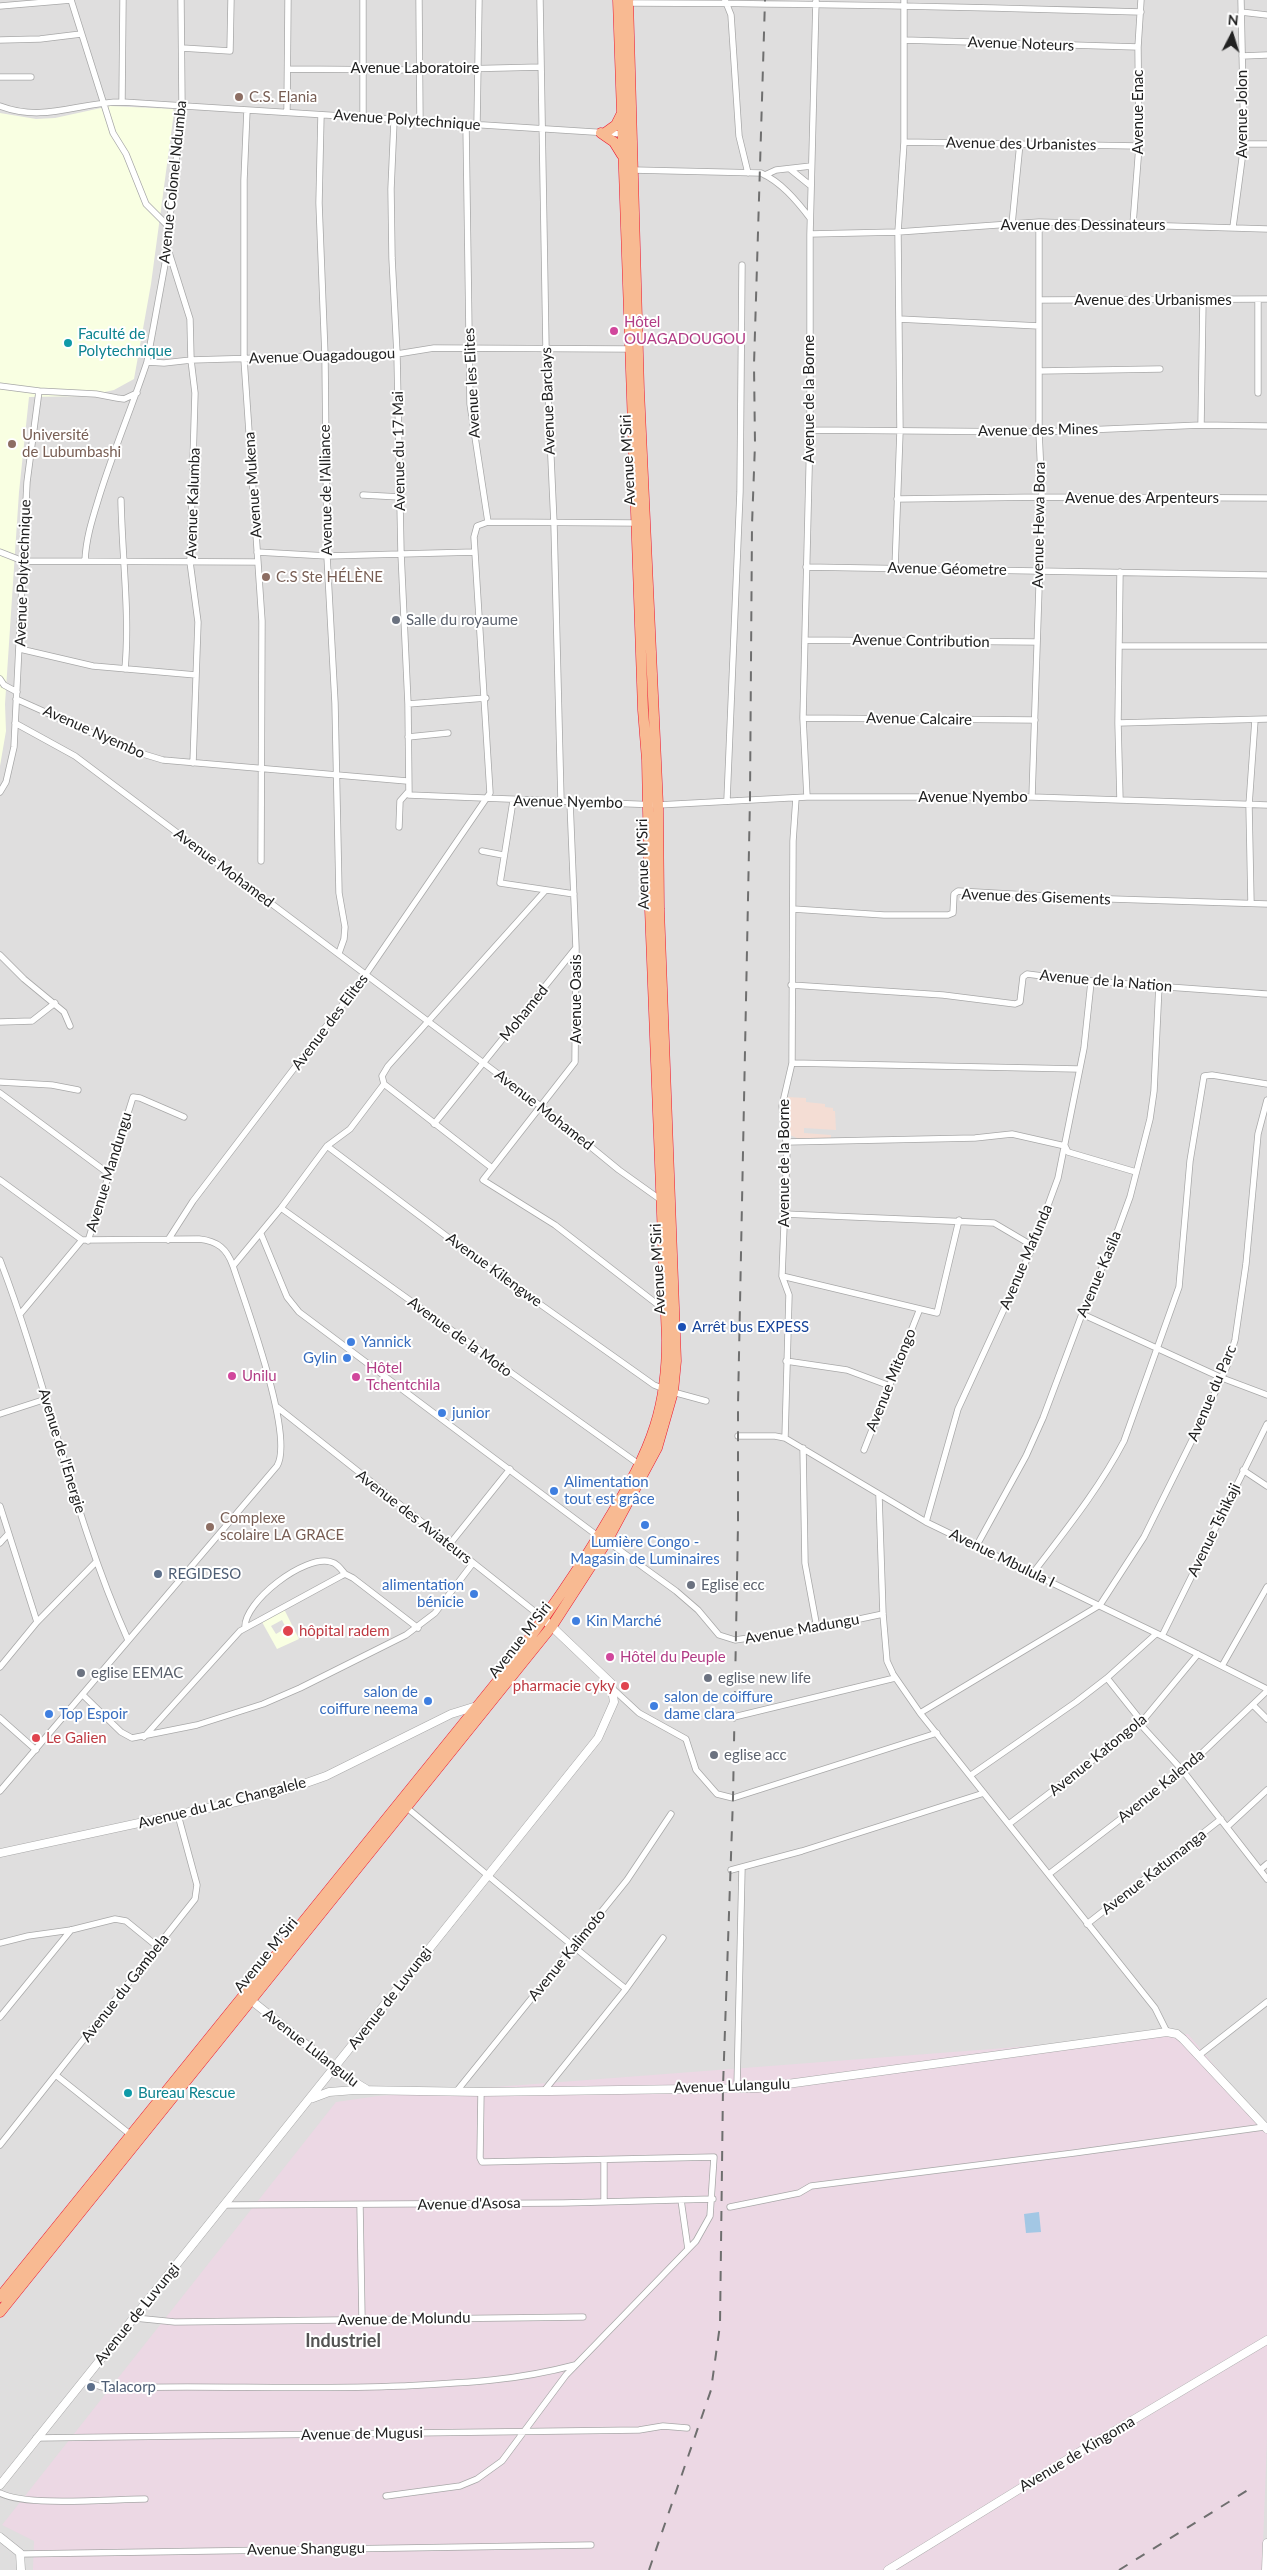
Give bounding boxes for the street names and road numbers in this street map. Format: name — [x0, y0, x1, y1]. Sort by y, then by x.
street label: Avenue Noteurs — [967, 33, 1075, 55]
street label: Avenue Laboratoire — [351, 59, 479, 77]
street label: Avenue Enac — [1129, 70, 1147, 154]
street label: Avenue Jolon — [1233, 70, 1251, 158]
street label: Avenue Colonel Ndumba — [155, 100, 191, 264]
street label: Avenue Polytechnique — [333, 106, 481, 134]
street label: Avenue des Urbanistes — [946, 134, 1096, 154]
street label: Avenue des Dessinateurs — [1000, 216, 1166, 234]
street label: Avenue des Urbanismes — [1074, 291, 1232, 309]
street label: Avenue les Elites — [460, 327, 484, 439]
street label: Avenue de la Borne — [800, 335, 818, 463]
street label: Avenue Ouagadougou — [249, 344, 395, 368]
street label: Avenue Barclays — [537, 347, 559, 455]
street label: Avenue du 17 Mai — [389, 391, 409, 511]
street label: Avenue M'Siri — [617, 414, 639, 506]
street label: Avenue des Mines — [978, 420, 1098, 440]
street label: Avenue de l'Alliance — [316, 424, 336, 556]
street label: Avenue Mukena — [240, 431, 266, 539]
street label: Avenue Kalumba — [182, 447, 204, 559]
street label: Avenue Hewa Bora — [1029, 462, 1049, 588]
street label: Avenue des Arpenteurs — [1065, 489, 1219, 507]
street label: Avenue Polytechnique — [11, 499, 35, 647]
street label: Avenue Géometre — [887, 559, 1007, 579]
street label: Avenue Contribution — [852, 631, 990, 651]
street label: Avenue Nyembo — [40, 702, 148, 762]
street label: Avenue Calcaire — [866, 709, 972, 729]
street label: Avenue Nyembo — [918, 788, 1028, 806]
street label: Avenue Nyembo — [513, 792, 623, 812]
street label: Avenue M'Siri — [633, 818, 653, 910]
street label: Avenue Mohamed — [171, 825, 277, 911]
street label: Avenue des Gisements — [961, 885, 1111, 909]
street label: Avenue Oasis — [567, 954, 585, 1044]
street label: Avenue de la Nation — [1039, 966, 1173, 996]
street label: Avenue des Elites — [288, 970, 372, 1074]
street label: Mohamed — [496, 981, 552, 1045]
street label: Avenue Mohamed — [491, 1066, 597, 1154]
street label: Avenue de la Borne — [775, 1099, 793, 1227]
street label: Avenue Mandungu — [82, 1110, 136, 1234]
street label: Avenue Mafunda — [996, 1202, 1056, 1312]
street label: Avenue M'Siri — [647, 1223, 669, 1315]
street label: Avenue Kasila — [1073, 1228, 1125, 1320]
street label: Avenue Kilengwe — [442, 1229, 546, 1311]
street label: Avenue de la Moto — [404, 1293, 516, 1381]
street label: Avenue Mitongo — [862, 1326, 920, 1434]
street label: Avenue du Parc — [1184, 1342, 1240, 1444]
street label: Avenue de l'Energie — [34, 1386, 90, 1516]
street label: Avenue des Aviateurs — [353, 1466, 475, 1568]
street label: Avenue Tshikaji — [1184, 1480, 1244, 1580]
street label: Avenue Mbulula I — [946, 1525, 1058, 1591]
street label: Avenue M'Siri — [485, 1599, 555, 1681]
street label: Avenue Madungu — [743, 1610, 861, 1648]
street label: Avenue Katongola — [1046, 1710, 1150, 1800]
street label: Avenue Kalenda — [1114, 1745, 1208, 1827]
street label: Avenue du Lac Changalele — [136, 1773, 308, 1833]
street label: Avenue Katumanga — [1098, 1826, 1210, 1918]
street label: Avenue Kalimoto — [525, 1906, 609, 2004]
street label: Avenue M'Siri — [230, 1914, 302, 1996]
street label: Avenue du Gambela — [77, 1930, 173, 2046]
street label: Avenue de Luvungi — [344, 1943, 436, 2053]
street label: Avenue Lulangulu — [260, 2005, 362, 2091]
street label: Avenue Lulangulu — [673, 2075, 791, 2097]
street label: Avenue d'Asosa — [417, 2194, 521, 2214]
street label: Avenue de Luvungi — [91, 2260, 183, 2368]
street label: Avenue de Molundu — [337, 2309, 471, 2329]
street label: Avenue de Kingoma — [1016, 2412, 1138, 2496]
street label: Avenue de Mugusi — [301, 2424, 423, 2444]
street label: Avenue Shangugu — [247, 2539, 365, 2559]

